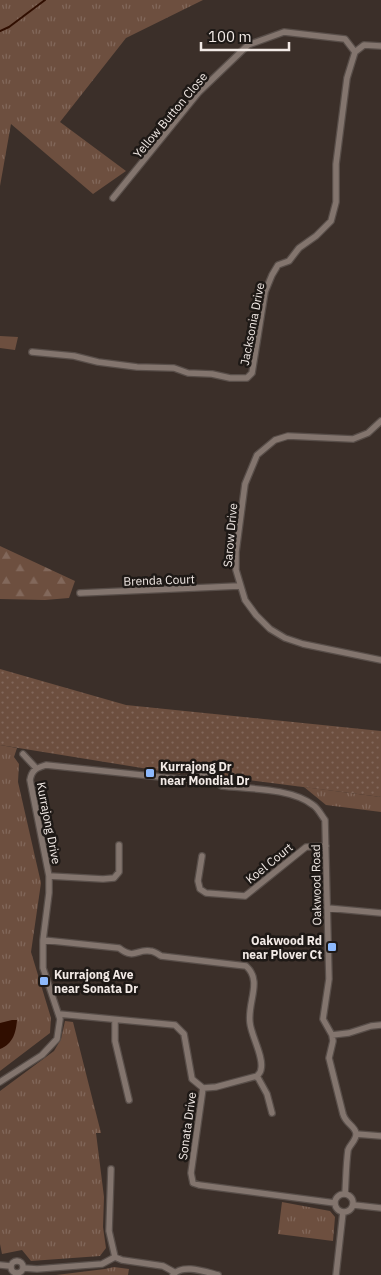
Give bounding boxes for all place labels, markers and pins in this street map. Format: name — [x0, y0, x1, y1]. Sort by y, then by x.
place label: Kurrajong Dr near Mondial Dr — [160, 759, 250, 788]
marker: Kurrajong Dr near Mondial Dr — [144, 767, 156, 779]
place label: Oakwood Rd near Plover Ct — [242, 933, 322, 962]
marker: Oakwood Rd near Plover Ct — [326, 941, 338, 953]
place label: Kurrajong Ave near Sonata Dr — [54, 967, 138, 996]
marker: Kurrajong Ave near Sonata Dr — [38, 975, 50, 987]

